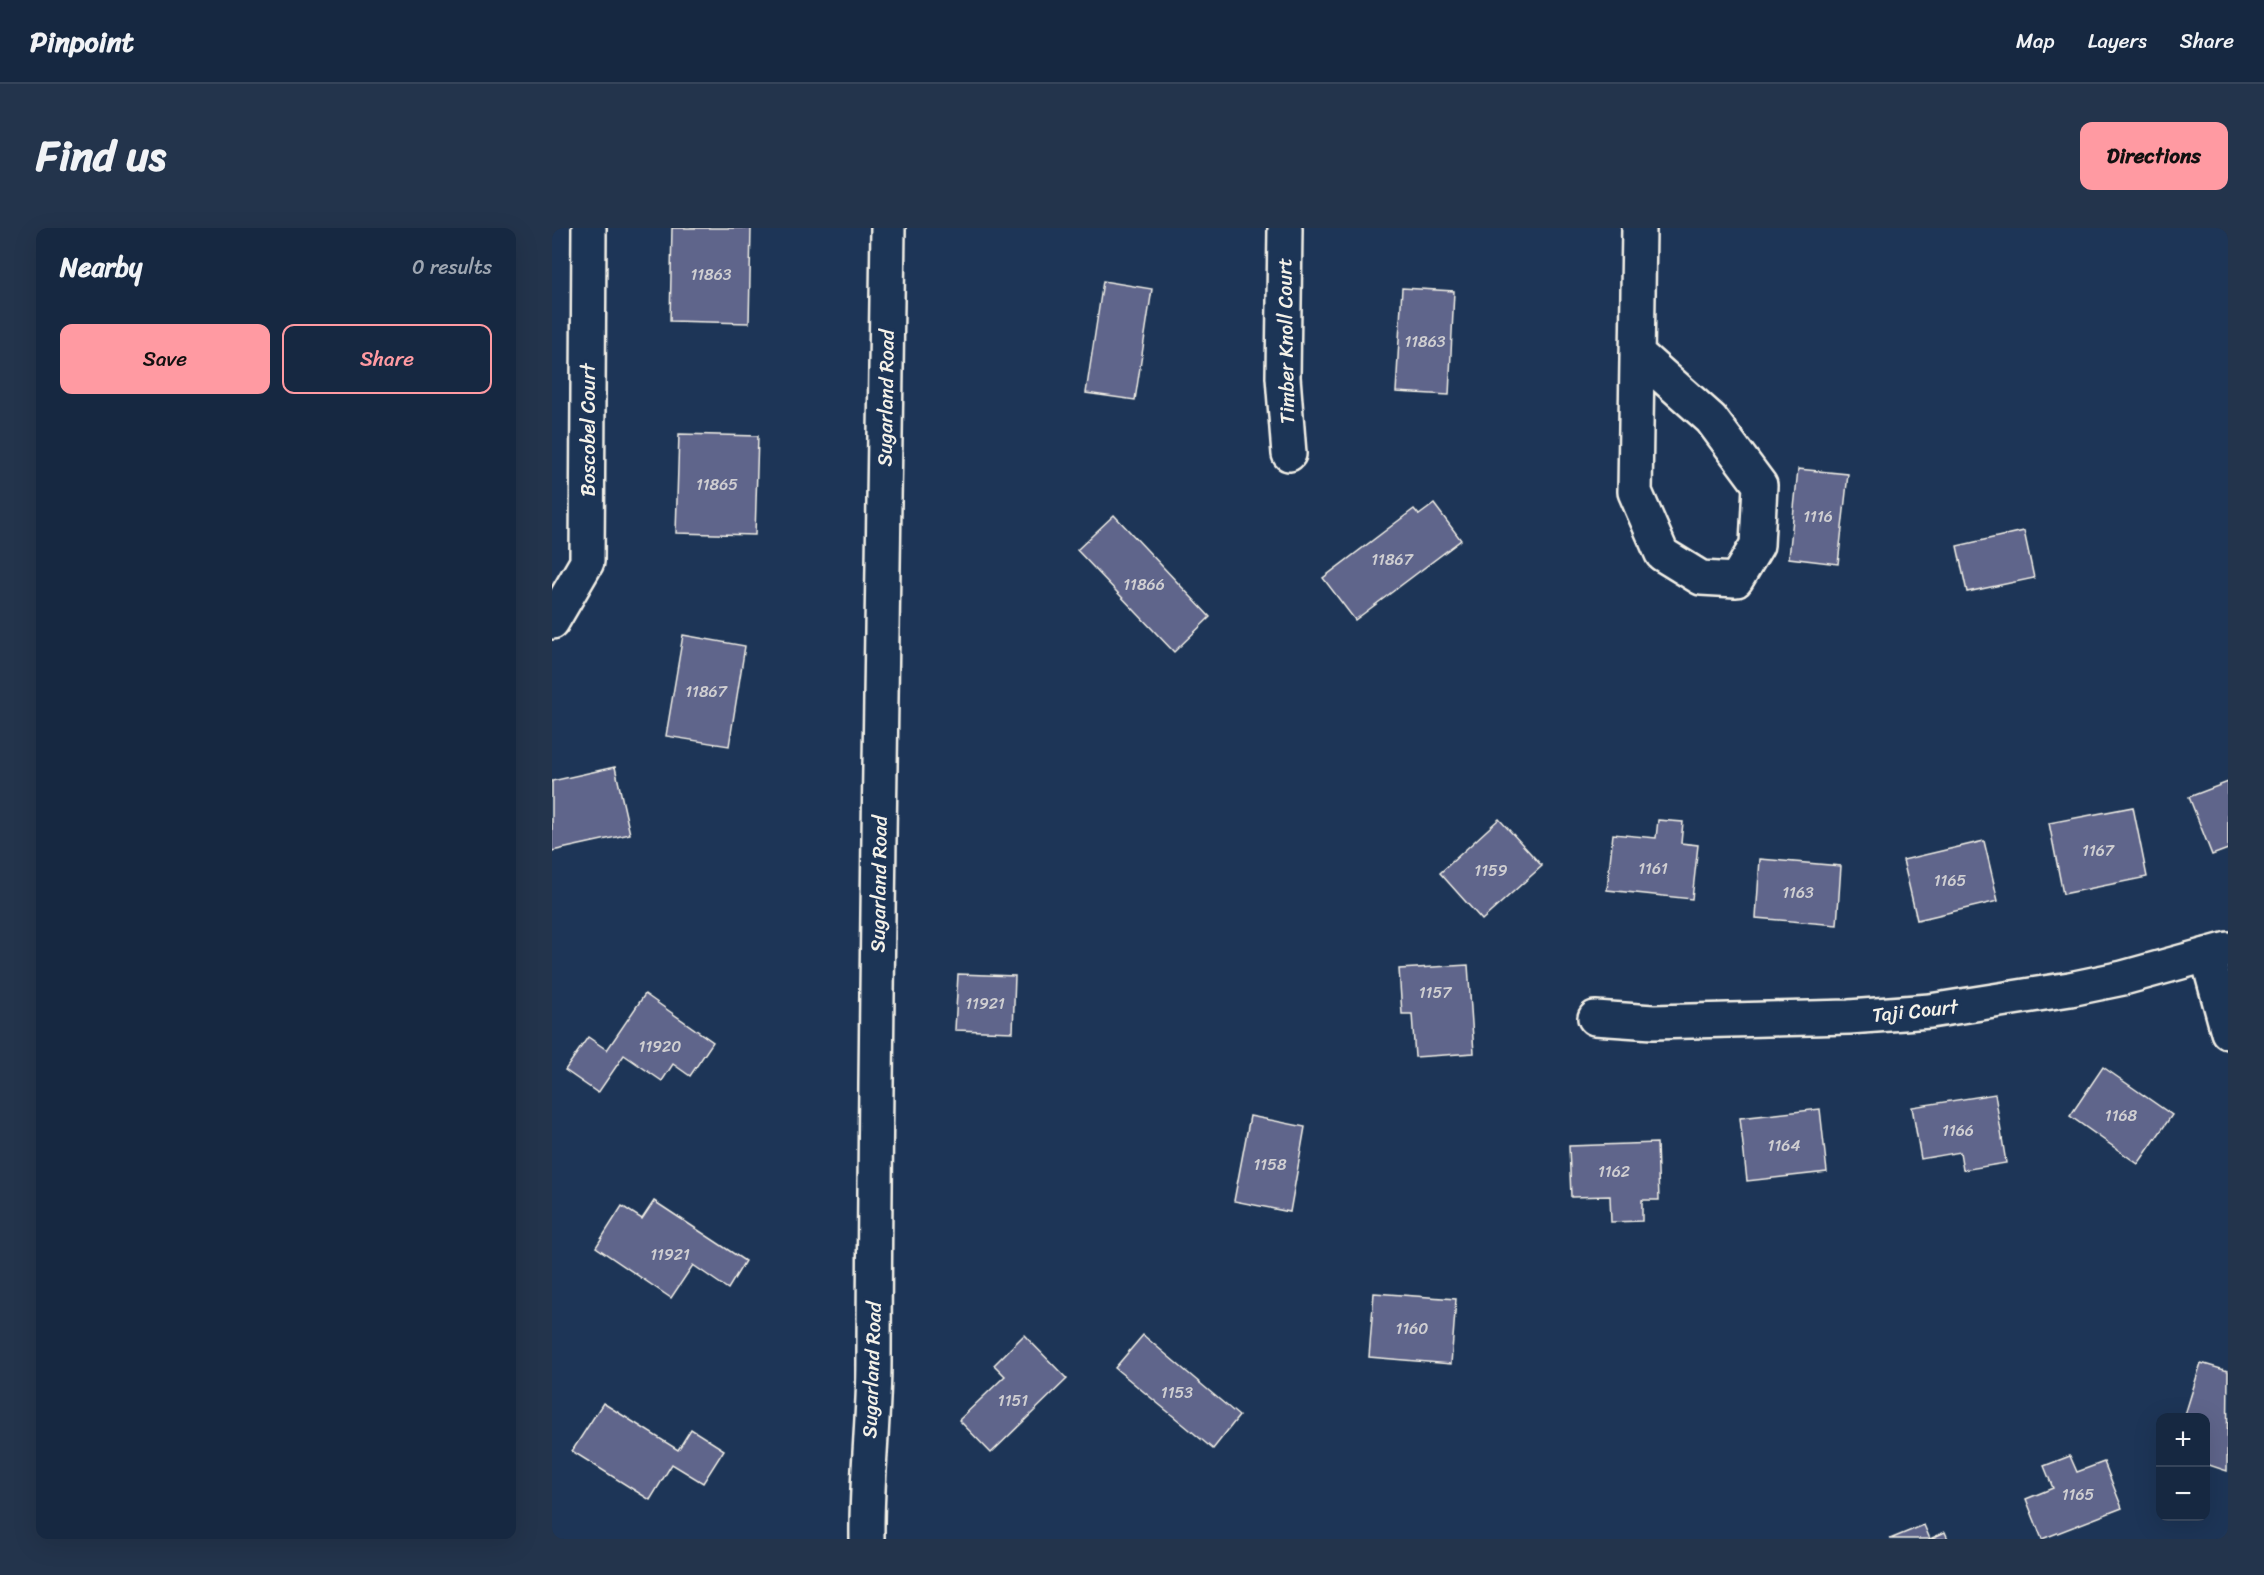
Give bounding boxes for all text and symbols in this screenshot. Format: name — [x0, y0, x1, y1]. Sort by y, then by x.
text: Pinpoint — [30, 17, 134, 66]
text: Map — [2016, 22, 2055, 60]
text: Layers — [2088, 22, 2147, 60]
text: Share — [2180, 22, 2234, 60]
text: Find us — [36, 119, 166, 193]
button: Directions — [2080, 122, 2228, 190]
text: Nearby — [60, 244, 142, 290]
text: 0 results — [412, 250, 492, 285]
street label: Timber Knoll Court — [1267, 257, 1305, 424]
house number: 11863 — [690, 260, 732, 289]
button: Save — [60, 324, 270, 394]
button: Share — [282, 324, 492, 394]
house number: 11863 — [1404, 327, 1446, 356]
street label: Sugarland Road — [867, 328, 905, 467]
street label: Boscobel Court — [571, 363, 606, 496]
house number: 11865 — [696, 470, 738, 499]
house number: 1116 — [1803, 502, 1833, 531]
house number: 11867 — [1371, 545, 1414, 574]
house number: 11866 — [1123, 570, 1165, 599]
house number: 11867 — [685, 677, 728, 706]
street label: Sugarland Road — [860, 814, 898, 953]
house number: 1167 — [2082, 836, 2115, 865]
house number: 1161 — [1638, 854, 1668, 883]
house number: 1159 — [1474, 856, 1508, 885]
house number: 1165 — [1934, 866, 1967, 895]
house number: 1163 — [1782, 878, 1814, 907]
house number: 1157 — [1419, 978, 1452, 1007]
house number: 11921 — [965, 989, 1005, 1018]
street label: Taji Court — [1870, 989, 1960, 1033]
house number: 11920 — [639, 1032, 681, 1061]
house number: 1168 — [2105, 1101, 2138, 1130]
house number: 1166 — [1942, 1116, 1974, 1145]
house number: 1164 — [1768, 1131, 1800, 1160]
house number: 1158 — [1253, 1150, 1287, 1179]
house number: 1162 — [1598, 1157, 1630, 1186]
house number: 11921 — [650, 1240, 690, 1269]
street label: Sugarland Road — [852, 1300, 892, 1439]
house number: 1160 — [1396, 1314, 1428, 1343]
house number: 1153 — [1161, 1378, 1193, 1407]
house number: 1151 — [998, 1386, 1028, 1415]
map controls — [2156, 1413, 2210, 1521]
button: + — [2156, 1413, 2210, 1467]
button: − — [2156, 1467, 2210, 1521]
house number: 1165 — [2062, 1480, 2095, 1509]

